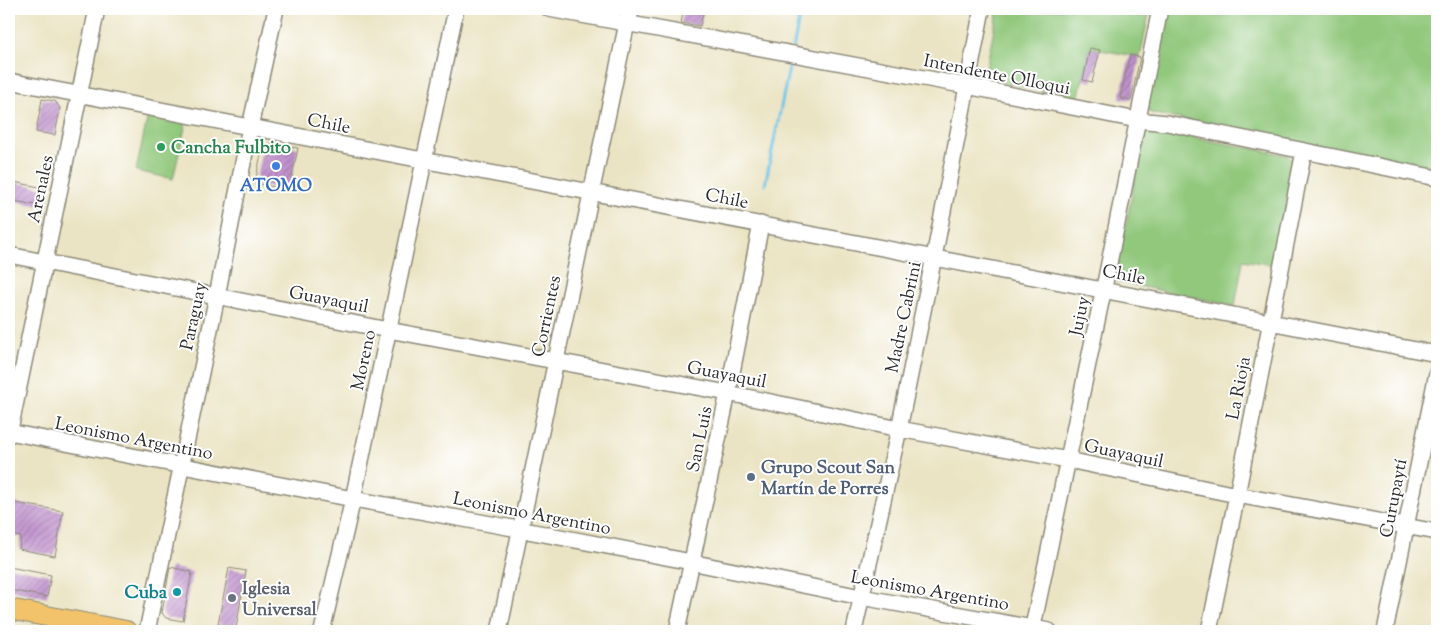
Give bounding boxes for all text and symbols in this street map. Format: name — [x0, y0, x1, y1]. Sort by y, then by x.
street label: Intendente Olloqui — [921, 49, 1072, 103]
street label: Chile — [305, 108, 352, 142]
place label: Cancha Fulbito — [171, 136, 291, 162]
marker: Cancha Fulbito — [155, 141, 167, 153]
street label: Arenales — [22, 153, 62, 226]
marker: ATOMO — [270, 160, 282, 172]
place label: ATOMO — [240, 174, 312, 200]
street label: Chile — [703, 183, 750, 217]
street label: Madre Cabrini — [880, 259, 929, 376]
street label: Chile — [1100, 259, 1147, 293]
street label: Corrientes — [527, 273, 569, 360]
street label: Paraguay — [175, 280, 215, 353]
street label: Guayaquil — [287, 281, 371, 321]
street label: Jujuy — [1064, 294, 1098, 340]
street label: Moreno — [346, 327, 384, 393]
street label: La Rioja — [1221, 355, 1259, 422]
street label: Guayaquil — [685, 356, 769, 396]
street label: San Luis — [681, 404, 721, 475]
street label: Leonismo Argentino — [52, 412, 215, 468]
street label: Guayaquil — [1081, 434, 1166, 476]
place label: Grupo Scout San Martín de Porres — [761, 456, 896, 503]
street label: Curupaytí — [1375, 457, 1415, 540]
marker: Grupo Scout San Martín de Porres — [745, 471, 757, 483]
street label: Leonismo Argentino — [450, 487, 613, 543]
street label: Leonismo Argentino — [848, 565, 1011, 619]
place label: Iglesia Universal — [242, 577, 318, 624]
place label: Cuba — [124, 581, 168, 607]
marker: Cuba — [171, 586, 183, 598]
marker: Iglesia Universal — [226, 592, 238, 604]

